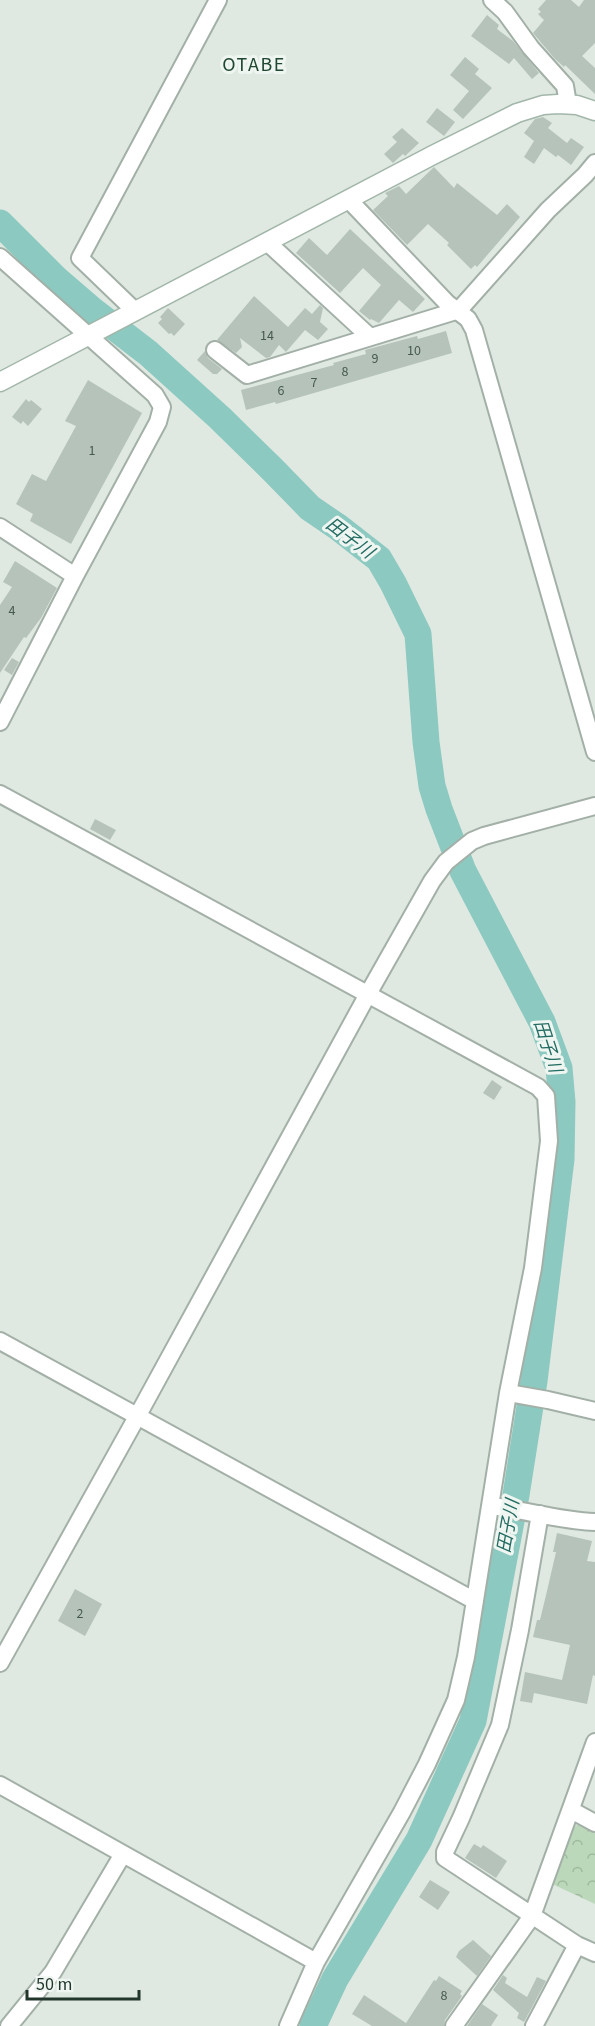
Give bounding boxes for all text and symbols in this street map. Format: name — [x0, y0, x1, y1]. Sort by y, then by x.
district label: OTABE — [222, 51, 286, 79]
house number: 14 — [260, 326, 274, 346]
house number: 10 — [407, 341, 421, 361]
house number: 9 — [372, 349, 379, 369]
house number: 8 — [342, 362, 349, 382]
house number: 7 — [311, 373, 318, 393]
house number: 6 — [278, 381, 285, 401]
house number: 1 — [89, 441, 96, 461]
water label: 田子川 — [321, 512, 380, 566]
house number: 4 — [9, 601, 16, 621]
water label: 田子川 — [527, 1017, 568, 1078]
water label: 田子川 — [491, 1495, 526, 1555]
house number: 2 — [77, 1604, 84, 1624]
scale bar — [27, 1963, 140, 2001]
text: 50 m — [36, 1972, 72, 1997]
house number: 8 — [441, 1986, 448, 2006]

